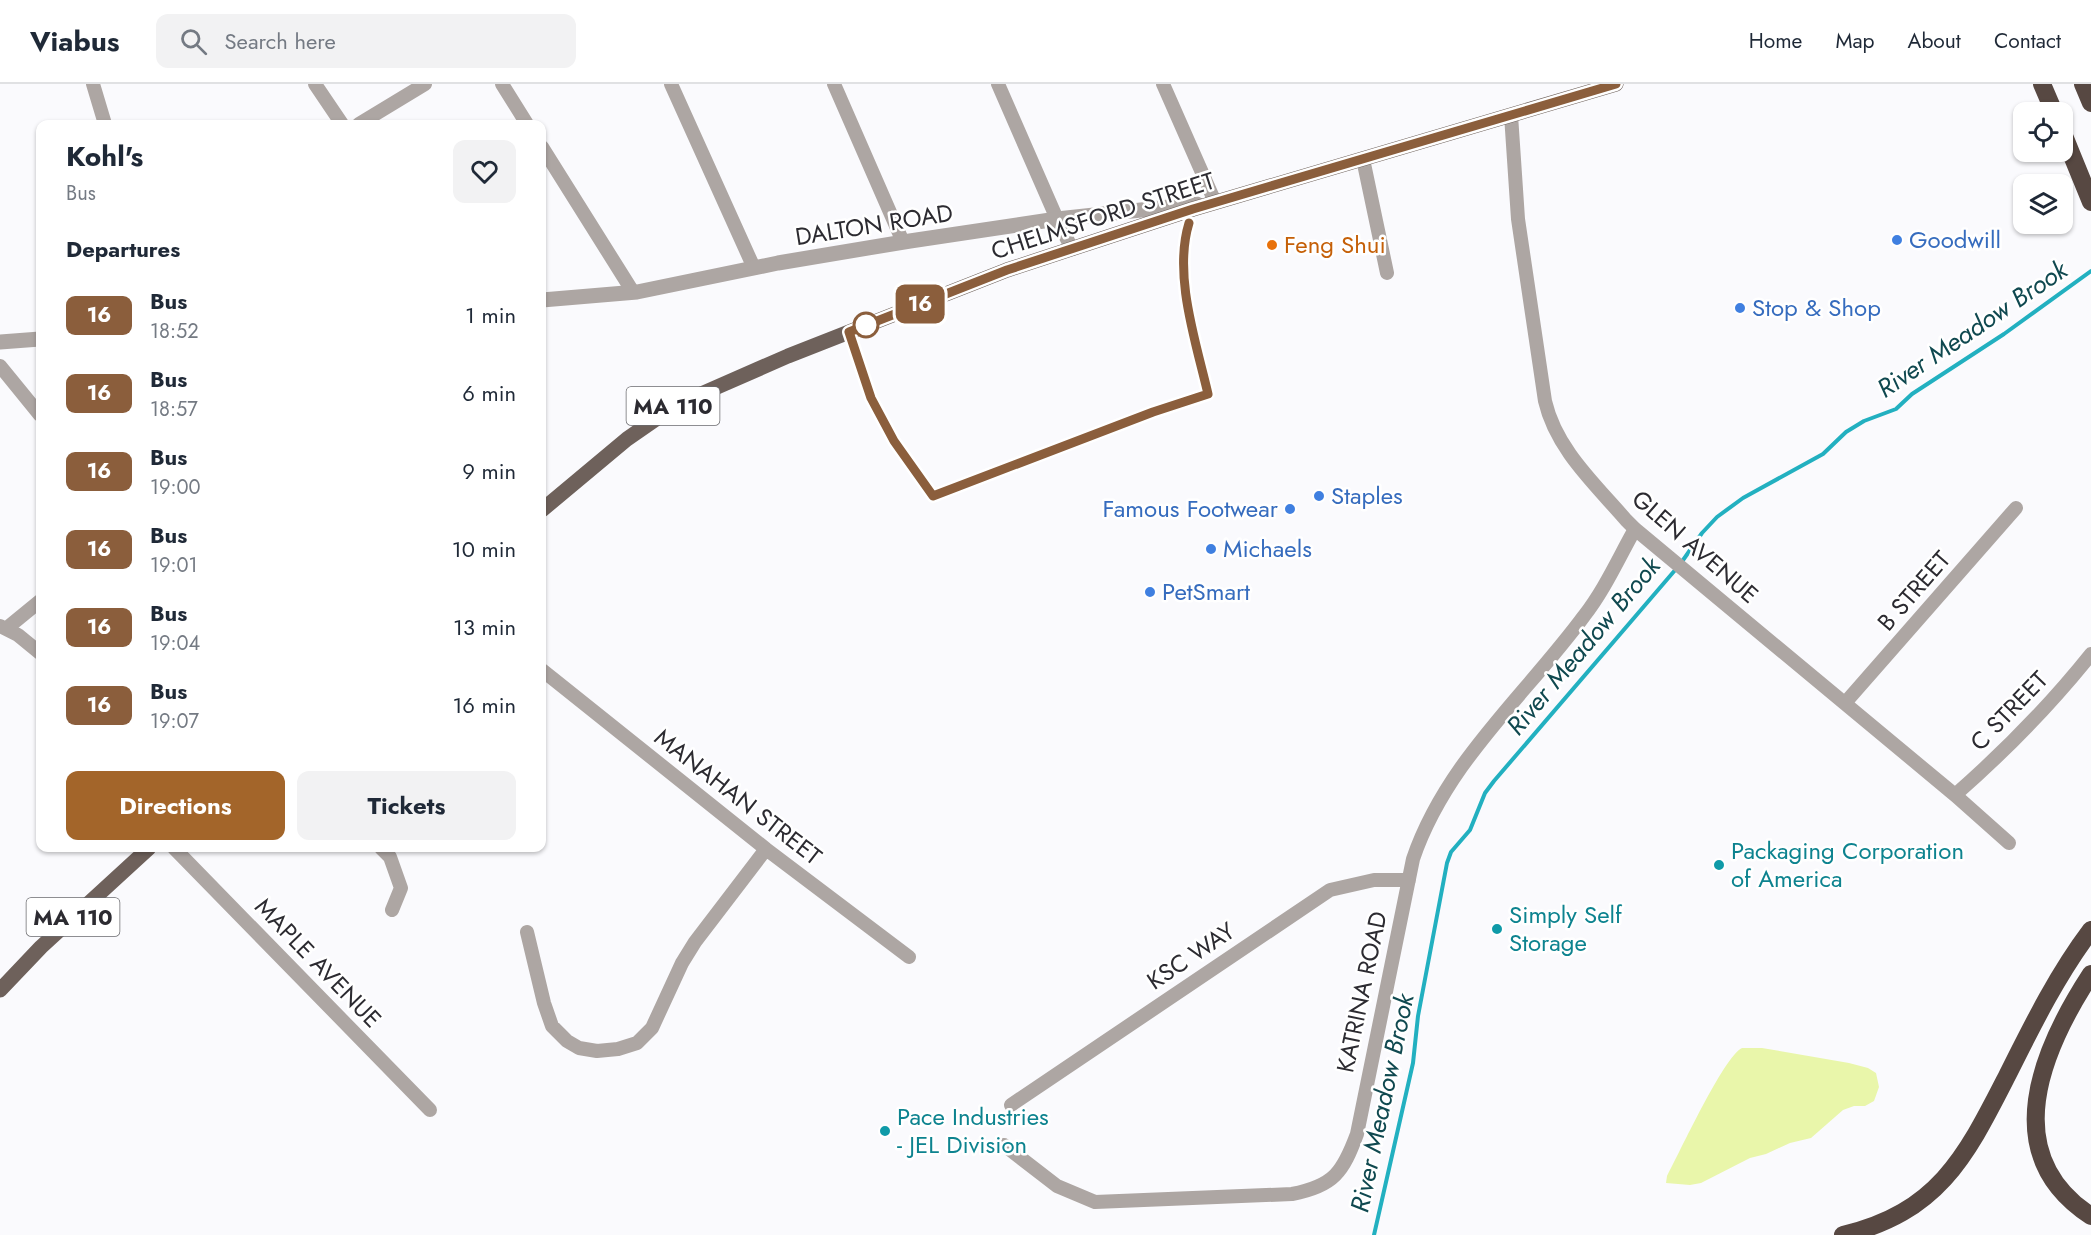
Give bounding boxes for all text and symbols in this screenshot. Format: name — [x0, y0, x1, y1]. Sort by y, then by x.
search box — [156, 14, 576, 68]
text: Viabus — [30, 21, 120, 62]
icon: search — [177, 25, 210, 58]
text: Search here — [225, 25, 336, 57]
text: Home — [1749, 26, 1802, 56]
text: Map — [1835, 26, 1875, 56]
text: About — [1908, 26, 1961, 56]
text: Contact — [1994, 26, 2061, 56]
map controls — [2013, 102, 2073, 234]
button: locate — [2013, 102, 2073, 162]
text: Kohl's — [66, 136, 143, 177]
button: heart — [453, 140, 516, 203]
street label: CHELMSFORD STREET — [986, 163, 1219, 268]
button: layers — [2013, 174, 2073, 234]
text: Bus — [66, 179, 96, 208]
street label: DALTON ROAD — [793, 195, 955, 254]
place label: Goodwill — [1909, 222, 2001, 257]
place label: Feng Shui — [1284, 227, 1386, 262]
text: Departures — [66, 233, 180, 265]
marker: Goodwill — [1890, 233, 1904, 247]
marker: Feng Shui — [1265, 238, 1279, 252]
water label: River Meadow Brook — [1869, 250, 2076, 407]
line badge: 16 — [893, 284, 947, 324]
text: Bus — [150, 285, 187, 317]
text: 16 — [908, 289, 932, 319]
place label: Stop & Shop — [1752, 290, 1881, 325]
text: 1 min — [465, 299, 516, 331]
text: 16 — [87, 300, 111, 330]
marker: Stop & Shop — [1733, 301, 1747, 315]
unlabelled marker — [853, 312, 879, 338]
text: 18:52 — [150, 317, 199, 346]
text: Bus — [150, 363, 187, 395]
text: 6 min — [462, 377, 516, 409]
text: 16 — [87, 378, 111, 408]
road number: MA 110 — [626, 387, 720, 425]
text: 18:57 — [150, 395, 198, 424]
text: Bus — [150, 441, 187, 473]
text: 9 min — [462, 455, 516, 487]
text: 16 — [87, 456, 111, 486]
text: 19:00 — [150, 473, 201, 502]
place label: Staples — [1331, 478, 1403, 513]
street label: GLEN AVENUE — [1624, 482, 1766, 612]
marker: Staples — [1312, 489, 1326, 503]
place label: Famous Footwear — [1103, 491, 1279, 526]
marker: Famous Footwear — [1283, 502, 1297, 516]
text: Bus — [150, 519, 187, 551]
place label: Michaels — [1223, 531, 1312, 566]
text: 10 min — [452, 533, 516, 565]
text: 16 — [87, 534, 111, 564]
marker: Michaels — [1204, 542, 1218, 556]
street label: B STREET — [1869, 543, 1958, 638]
water label: River Meadow Brook — [1497, 547, 1670, 743]
text: 19:01 — [150, 551, 198, 580]
place label: PetSmart — [1162, 574, 1250, 609]
marker: PetSmart — [1143, 585, 1157, 599]
text: Bus — [150, 597, 187, 629]
text: 13 min — [453, 611, 516, 643]
text: 16 — [87, 612, 111, 642]
text: 19:04 — [150, 629, 200, 658]
street label: C STREET — [1962, 663, 2056, 758]
text: Bus — [150, 675, 187, 707]
text: 16 min — [452, 689, 516, 721]
text: 16 — [87, 690, 111, 720]
text: 19:07 — [150, 707, 199, 736]
street label: MANAHAN STREET — [647, 720, 829, 873]
button: Directions — [66, 771, 285, 840]
button: Tickets — [297, 771, 516, 840]
place label: Packaging Corporation of America — [1731, 833, 1964, 896]
marker: Packaging Corporation of America — [1712, 858, 1726, 872]
street label: MAPLE AVENUE — [247, 890, 390, 1036]
place label: Simply Self Storage — [1509, 897, 1623, 960]
road number: MA 110 — [26, 898, 119, 936]
street label: KATRINA ROAD — [1327, 908, 1396, 1076]
street label: KSC WAY — [1140, 913, 1242, 998]
marker: Simply Self Storage — [1490, 922, 1504, 936]
water label: River Meadow Brook — [1340, 988, 1424, 1216]
place label: Pace Industries - JEL Division — [897, 1099, 1049, 1162]
marker: Pace Industries - JEL Division — [878, 1124, 892, 1138]

